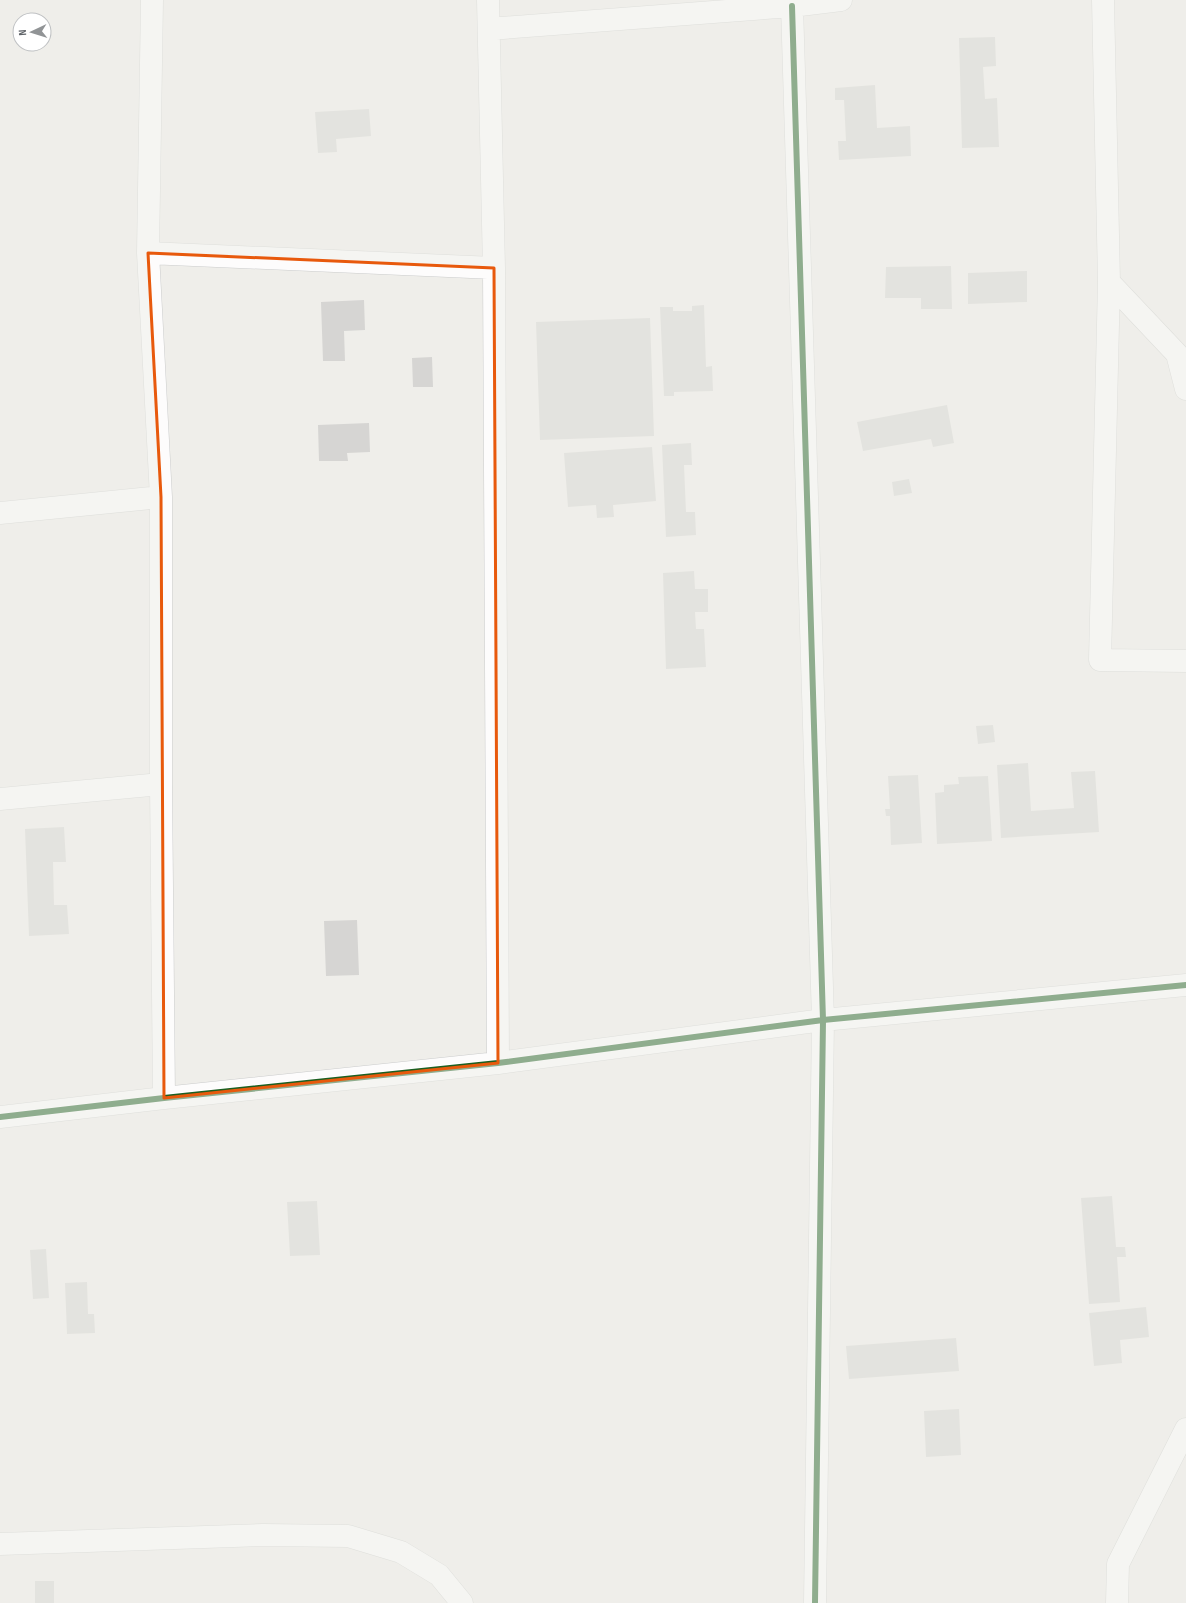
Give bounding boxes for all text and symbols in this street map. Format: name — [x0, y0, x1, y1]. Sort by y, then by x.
north arrow — [12, 12, 52, 52]
text: N — [16, 29, 29, 36]

